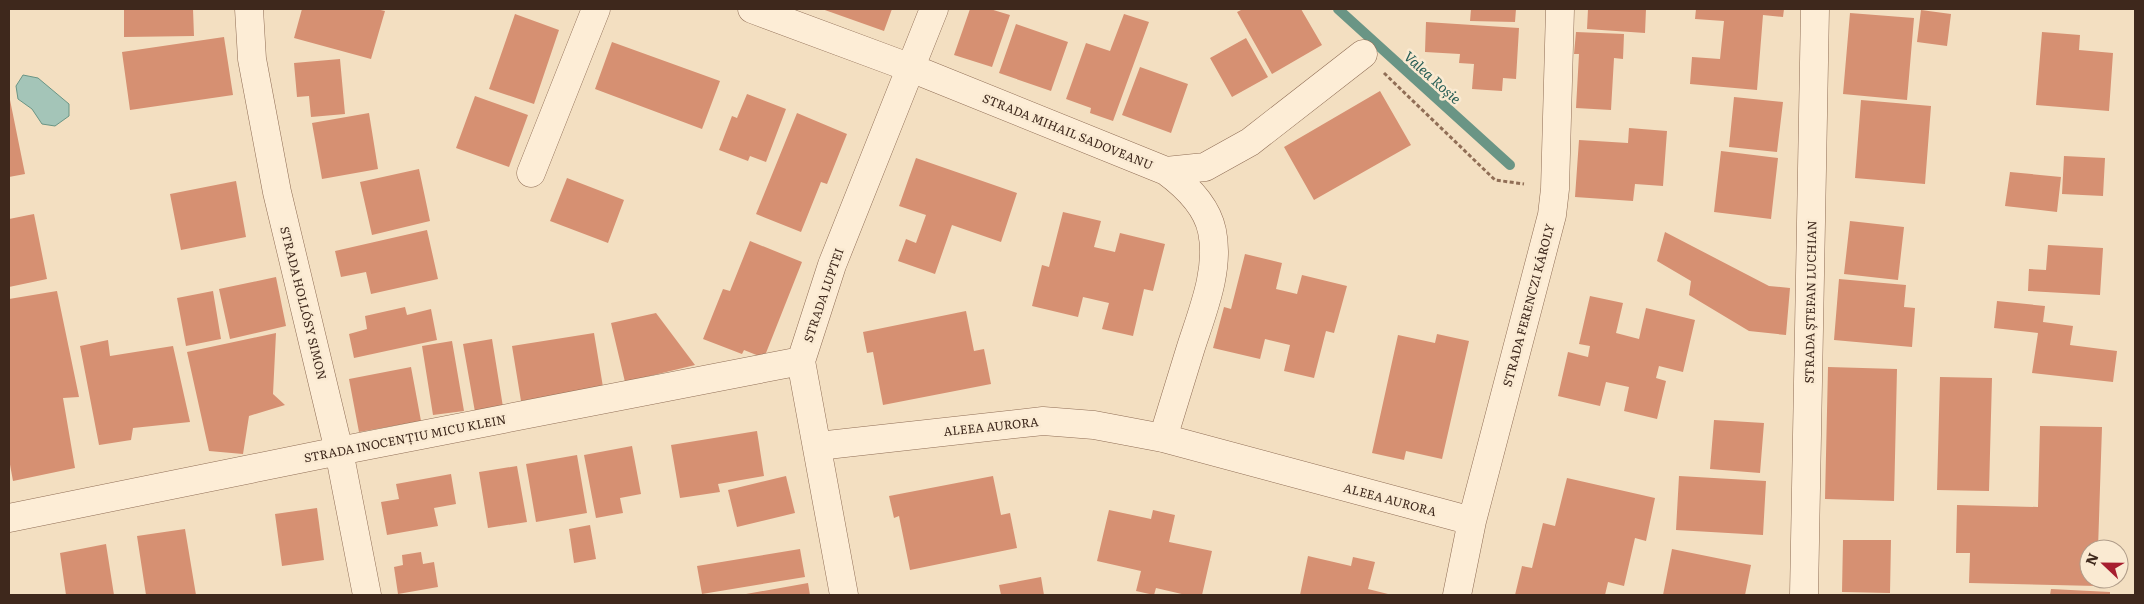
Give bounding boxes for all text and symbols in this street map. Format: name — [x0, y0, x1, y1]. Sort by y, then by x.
water label: Valea Roșie — [1400, 46, 1466, 108]
street label: STRADA MIHAIL SADOVEANU — [980, 88, 1156, 174]
street label: STRADA ȘTEFAN LUCHIAN — [1800, 220, 1820, 384]
street label: STRADA FERENCZI KÁROLY — [1498, 221, 1559, 388]
street label: STRADA HOLLÓSY SIMON — [276, 224, 332, 382]
street label: STRADA LUPTEI — [798, 245, 848, 345]
street label: STRADA INOCENȚIU MICU KLEIN — [302, 410, 508, 466]
street label: ALEEA AURORA — [942, 412, 1040, 440]
street label: ALEEA AURORA — [1341, 478, 1439, 520]
north arrow — [2079, 539, 2129, 589]
text: N — [2080, 549, 2103, 568]

